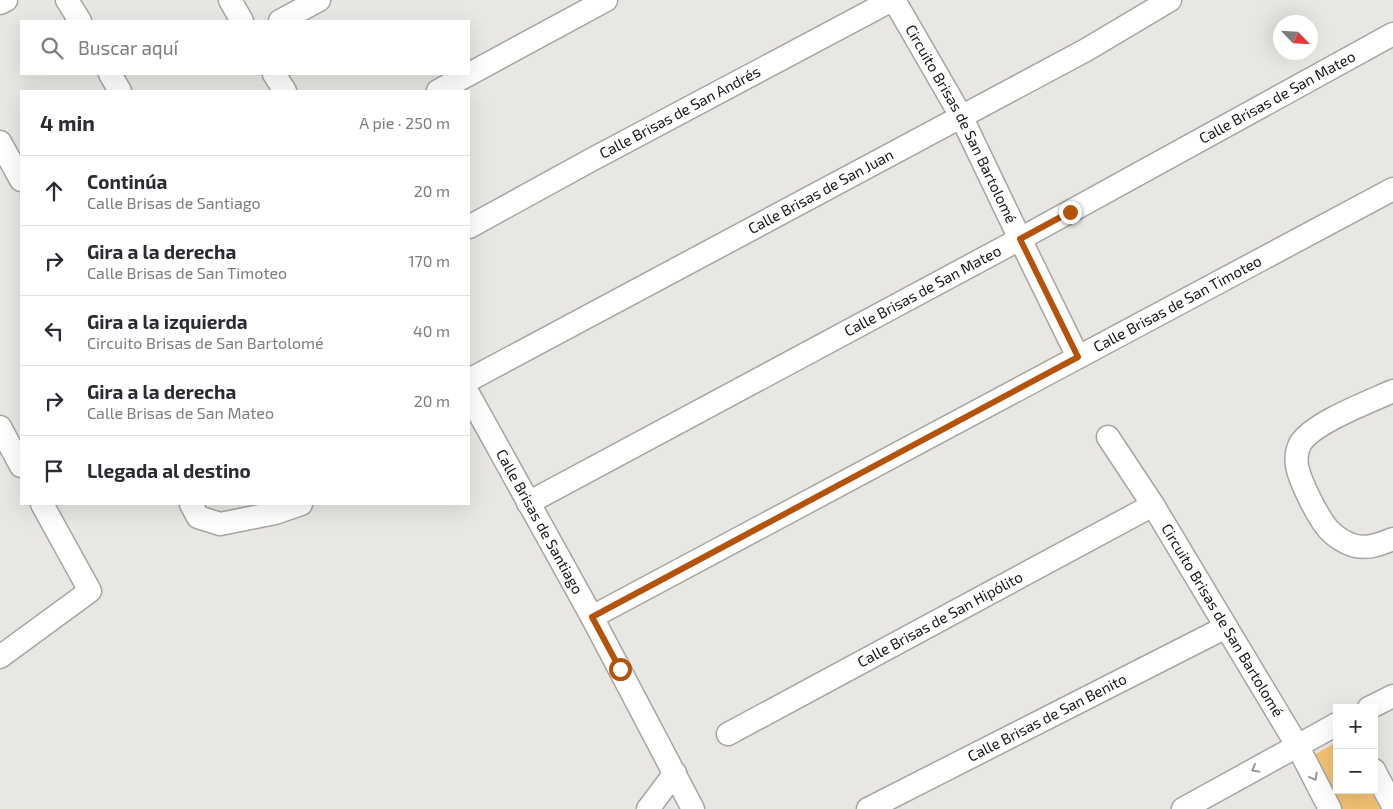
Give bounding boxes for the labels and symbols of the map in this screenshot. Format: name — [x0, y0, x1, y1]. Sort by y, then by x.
north arrow — [1273, 15, 1318, 60]
street label: Circuito Brisas de San Bartolomé — [902, 21, 1021, 226]
street label: Calle Brisas de San Mateo — [1196, 47, 1358, 147]
street label: Calle Brisas de San Andrés — [596, 62, 763, 162]
street label: Calle Brisas de San Juan — [745, 145, 896, 237]
route end — [1059, 201, 1082, 224]
street label: Calle Brisas de San Mateo — [841, 241, 1004, 340]
street label: Calle Brisas de San Timoteo — [1090, 251, 1264, 355]
street label: Calle Brisas de Santiago — [493, 446, 588, 597]
street label: Circuito Brisas de San Bartolomé — [1158, 520, 1288, 720]
street label: Calle Brisas de San Hipólito — [854, 567, 1026, 671]
route start — [609, 658, 632, 681]
street label: Calle Brisas de San Benito — [964, 669, 1129, 765]
one-way arrow — [1251, 763, 1260, 773]
one-way arrow — [1308, 772, 1318, 781]

